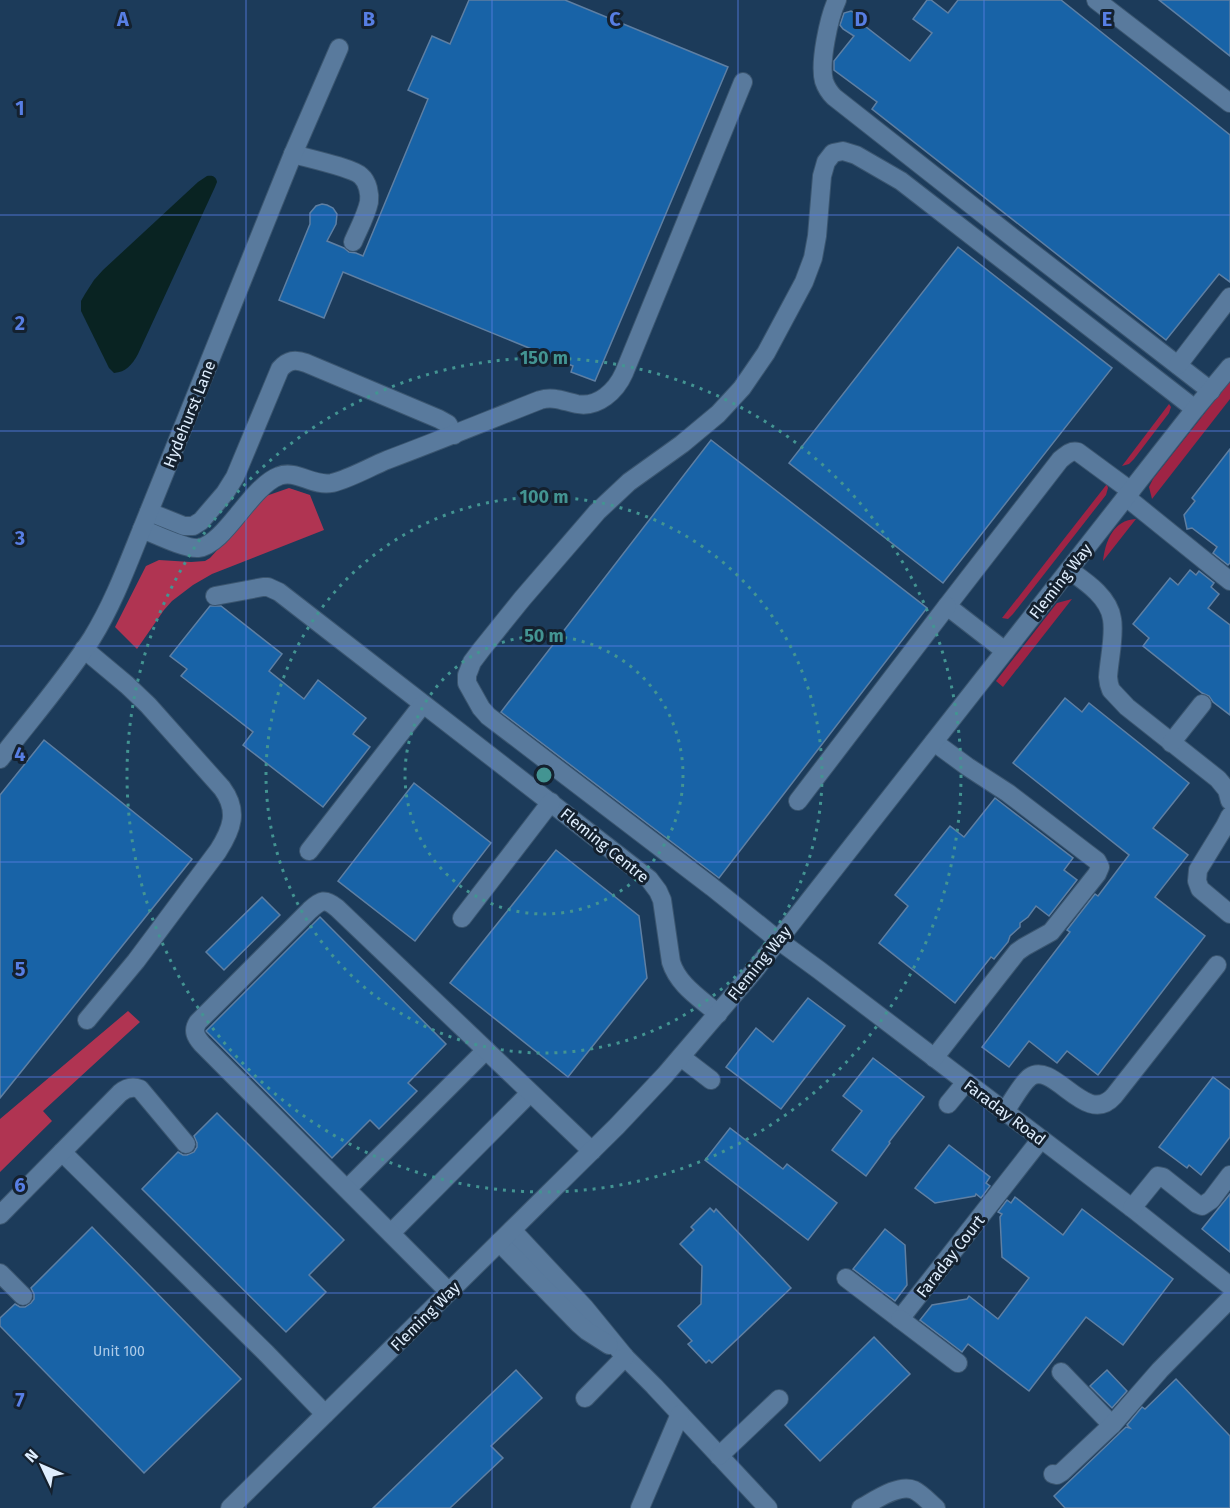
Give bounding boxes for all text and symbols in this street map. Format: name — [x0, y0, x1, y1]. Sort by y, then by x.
text: A — [116, 7, 130, 31]
text: B — [363, 7, 375, 31]
text: C — [609, 7, 621, 31]
text: D — [854, 7, 868, 31]
text: E — [1102, 7, 1112, 31]
text: 1 — [15, 96, 25, 120]
text: 2 — [15, 311, 25, 335]
text: 150 m — [520, 347, 568, 369]
street label: Hydehurst Lane — [159, 358, 220, 470]
text: 100 m — [520, 486, 568, 508]
text: 3 — [14, 526, 25, 550]
street label: Fleming Way — [1025, 540, 1096, 623]
text: 50 m — [524, 625, 564, 647]
text: 4 — [14, 742, 26, 766]
centre of rings — [534, 765, 554, 785]
street label: Fleming Centre — [557, 804, 653, 887]
street label: Fleming Way — [724, 922, 795, 1004]
text: 5 — [15, 957, 26, 981]
street label: Faraday Road — [960, 1076, 1049, 1149]
text: 6 — [14, 1173, 26, 1197]
street label: Faraday Court — [912, 1211, 989, 1301]
street label: Fleming Way — [387, 1278, 464, 1355]
house number: Unit 100 — [93, 1343, 145, 1360]
text: 7 — [15, 1388, 25, 1412]
north arrow — [12, 1436, 72, 1496]
text: N — [21, 1446, 42, 1466]

